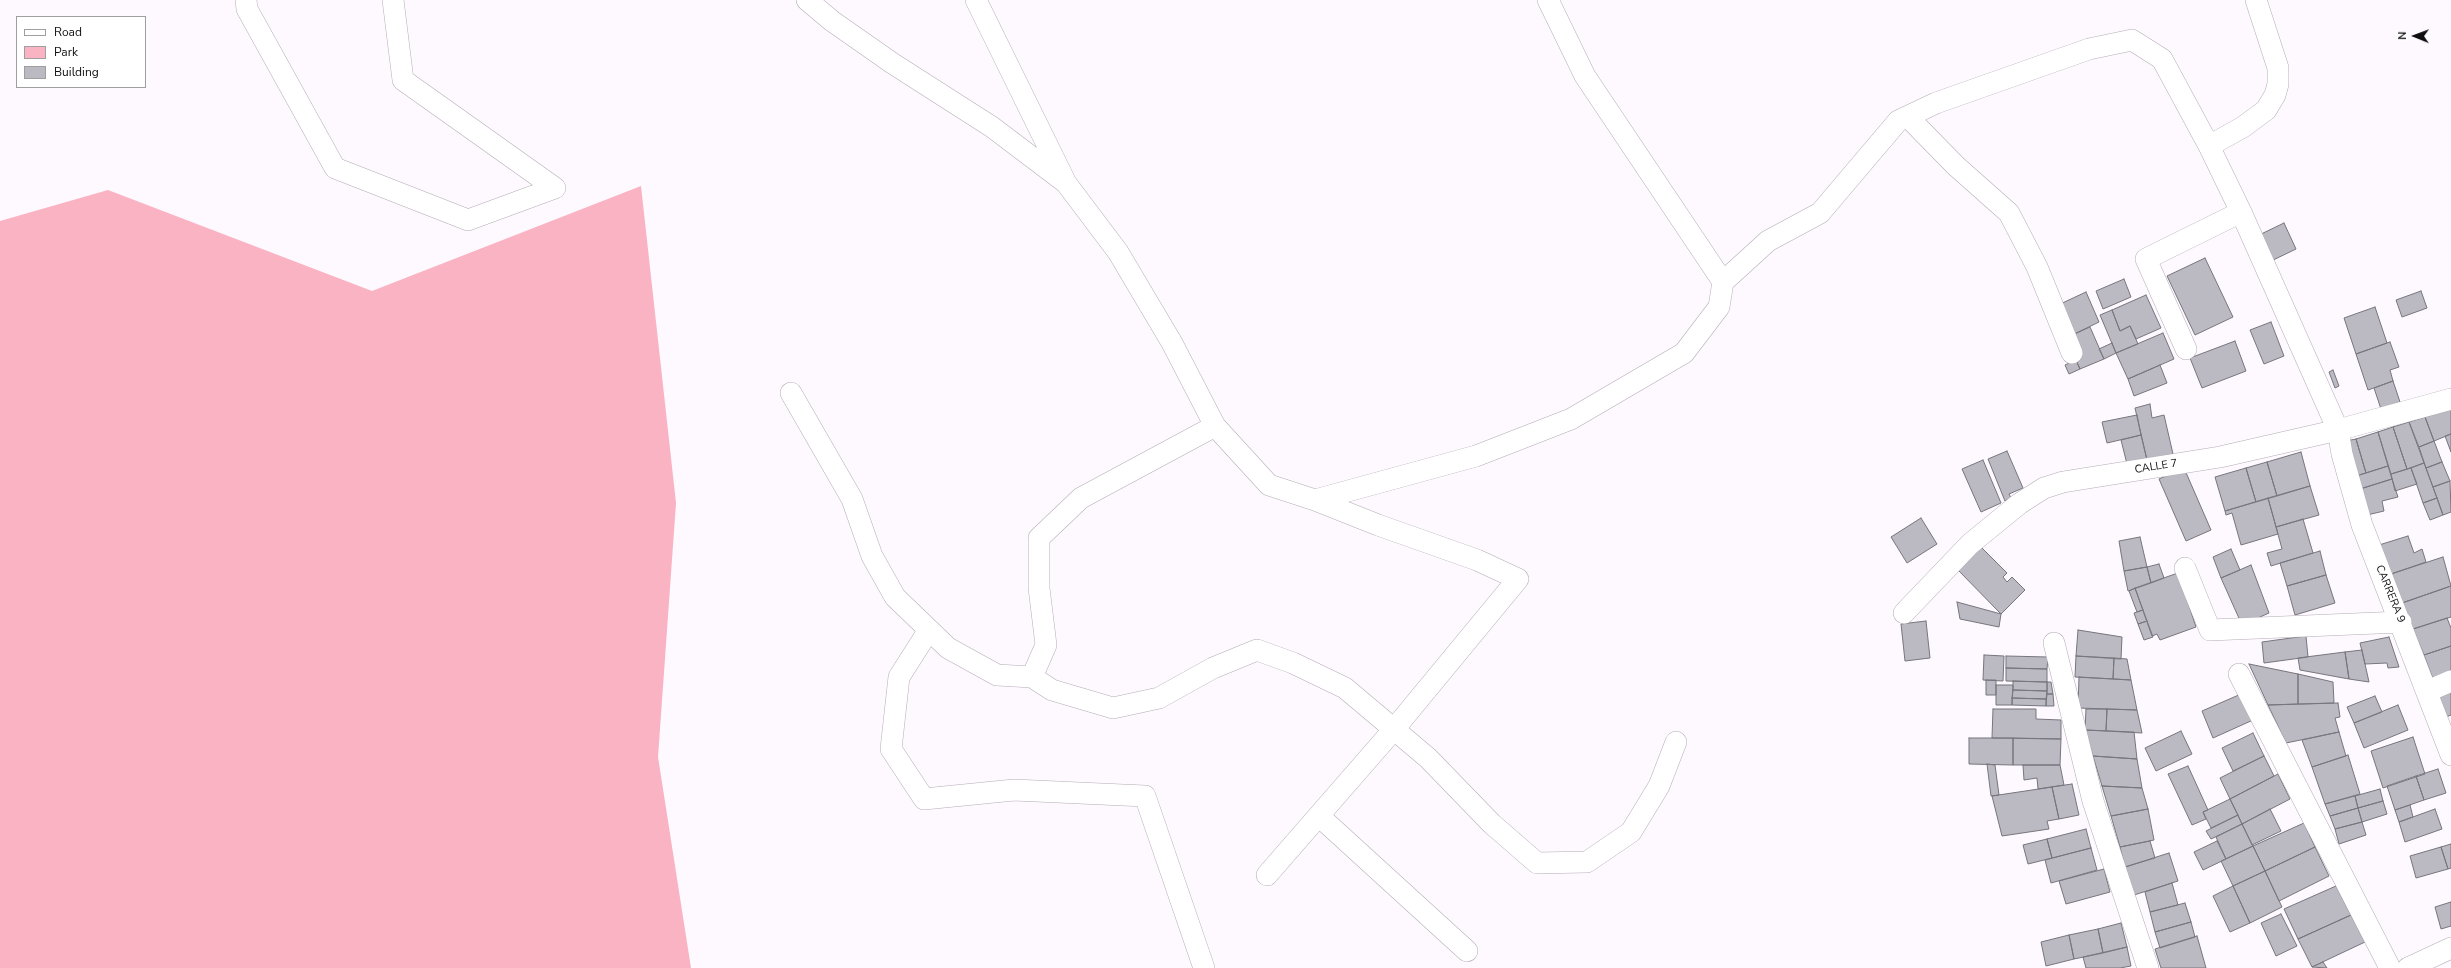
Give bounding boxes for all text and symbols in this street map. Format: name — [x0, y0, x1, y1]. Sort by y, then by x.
legend — [16, 16, 146, 88]
north arrow — [2395, 16, 2435, 56]
text: Road — [54, 24, 82, 40]
text: N — [2395, 32, 2410, 40]
text: Park — [54, 44, 78, 60]
text: Building — [54, 64, 99, 80]
street label: CALLE 7 — [2134, 457, 2178, 477]
street label: CARRERA 9 — [2372, 563, 2408, 625]

